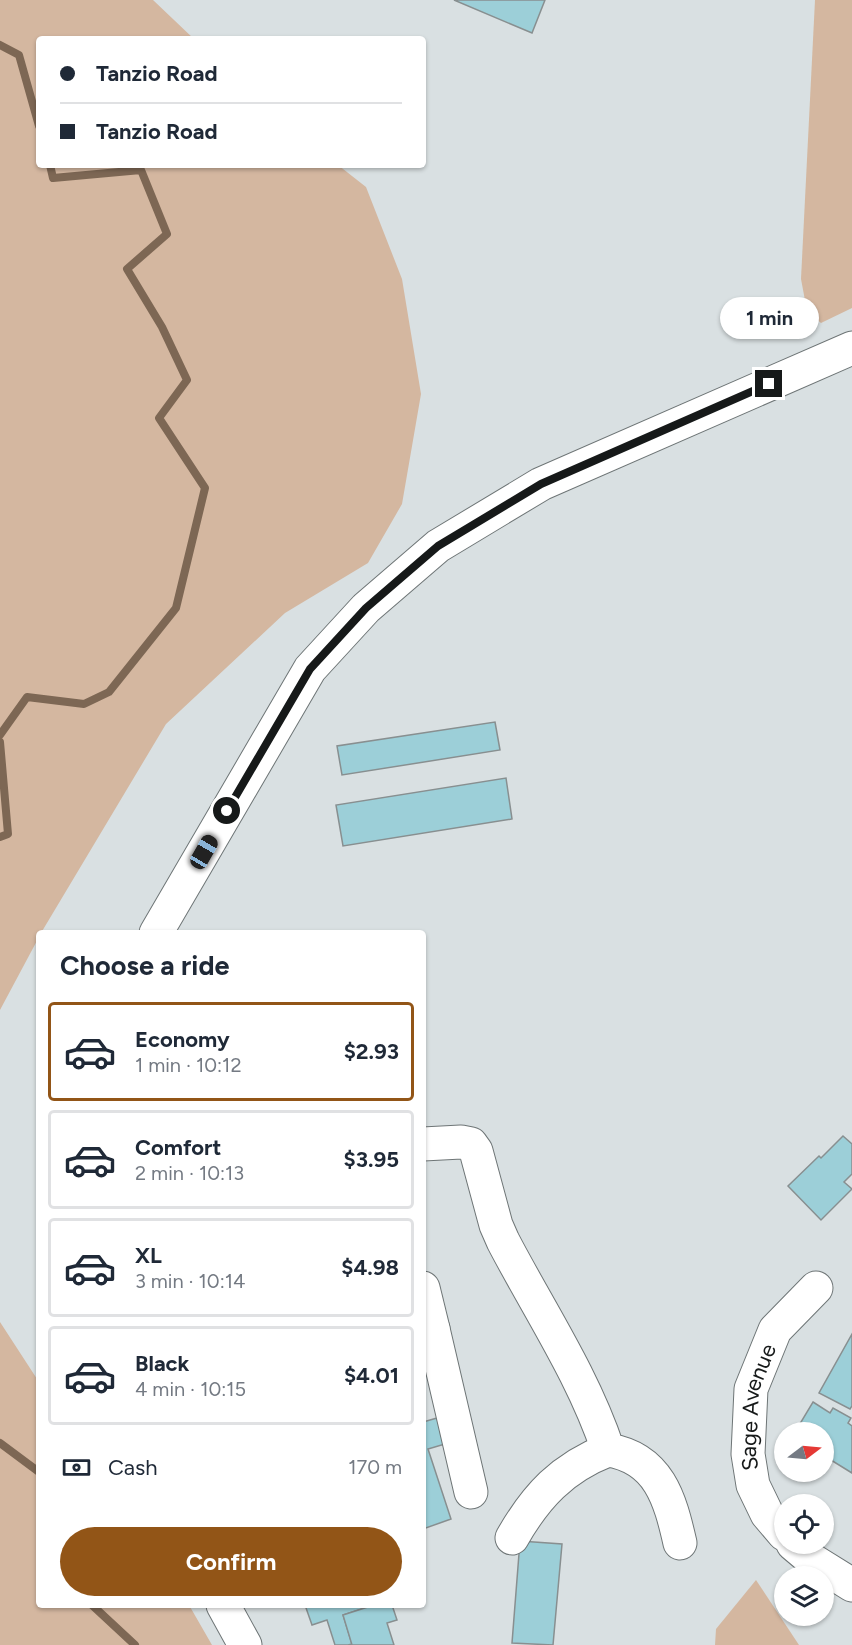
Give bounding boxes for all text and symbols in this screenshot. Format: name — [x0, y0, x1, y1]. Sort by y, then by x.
text: Tanzio Road — [96, 60, 218, 87]
text: Tanzio Road — [96, 118, 218, 145]
callout: 1 min — [720, 297, 818, 339]
text: 1 min — [746, 306, 793, 330]
route end — [755, 370, 782, 397]
route start — [213, 797, 240, 824]
car — [187, 832, 221, 872]
text: Choose a ride — [60, 949, 229, 982]
icon: car — [63, 1025, 117, 1079]
text: Economy — [135, 1026, 230, 1053]
text: $2.93 — [344, 1038, 399, 1065]
text: 1 min · 10:12 — [135, 1053, 242, 1077]
icon: car — [63, 1133, 117, 1187]
text: Comfort — [135, 1134, 221, 1161]
text: $3.95 — [344, 1146, 399, 1173]
text: 2 min · 10:13 — [135, 1161, 244, 1185]
icon: car — [63, 1241, 117, 1295]
text: XL — [135, 1242, 162, 1269]
text: $4.98 — [341, 1254, 399, 1281]
text: 3 min · 10:14 — [135, 1269, 245, 1293]
street label: Sage Avenue — [735, 1340, 782, 1472]
icon: car — [63, 1349, 117, 1403]
text: Black — [135, 1350, 189, 1377]
text: $4.01 — [344, 1362, 399, 1389]
text: 4 min · 10:15 — [135, 1377, 246, 1401]
north arrow — [774, 1422, 834, 1482]
map controls — [774, 1422, 834, 1626]
icon: cash — [60, 1451, 93, 1484]
text: Cash — [108, 1454, 158, 1481]
text: 170 m — [348, 1455, 402, 1479]
button: locate — [774, 1494, 834, 1554]
button: Confirm — [60, 1527, 402, 1596]
button: layers — [774, 1566, 834, 1626]

